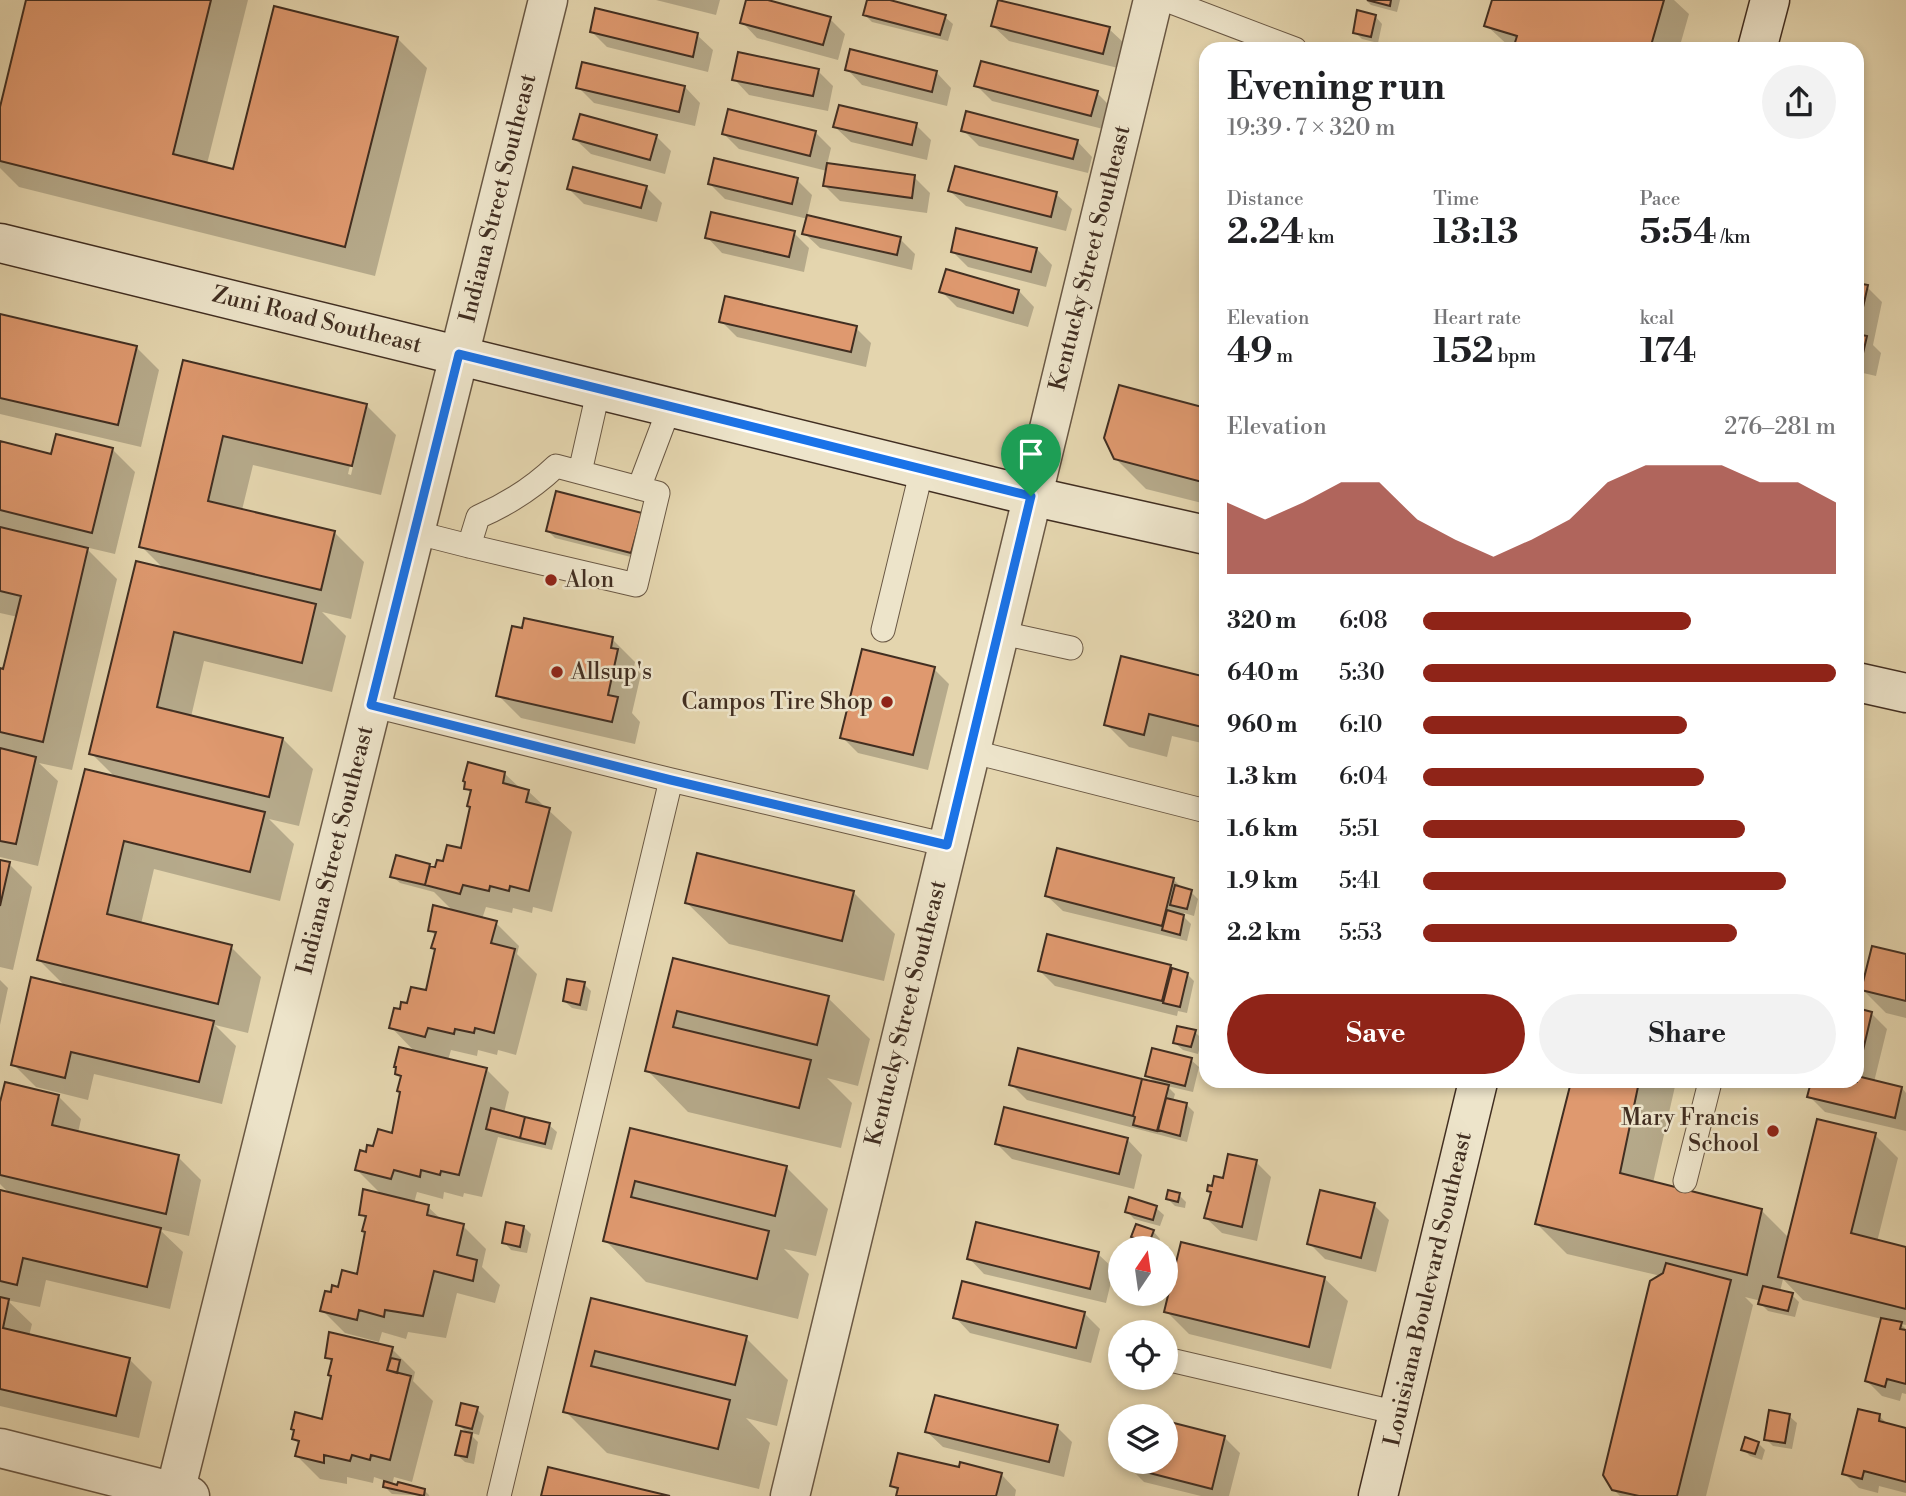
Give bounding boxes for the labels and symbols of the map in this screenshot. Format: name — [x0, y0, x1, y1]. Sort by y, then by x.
street label: Indiana Street Southeast — [454, 71, 542, 325]
street label: Kentucky Street Southeast — [1043, 122, 1137, 394]
street label: Zuni Road Southeast — [209, 280, 425, 360]
pin — [1001, 424, 1061, 496]
place label: Alon — [564, 566, 615, 594]
marker: Alon — [543, 572, 559, 588]
place label: Allsup's — [570, 658, 652, 686]
marker: Allsup's — [549, 664, 565, 680]
place label: Campos Tire Shop — [682, 688, 873, 716]
marker: Campos Tire Shop — [879, 694, 895, 710]
street label: Indiana Street Southeast — [291, 723, 379, 977]
street label: Kentucky Street Southeast — [859, 877, 953, 1149]
place label: Mary Francis School — [1621, 1104, 1759, 1158]
marker: Mary Francis School — [1765, 1123, 1781, 1139]
street label: Louisiana Boulevard Southeast — [1378, 1129, 1478, 1449]
north arrow — [1108, 1236, 1178, 1306]

